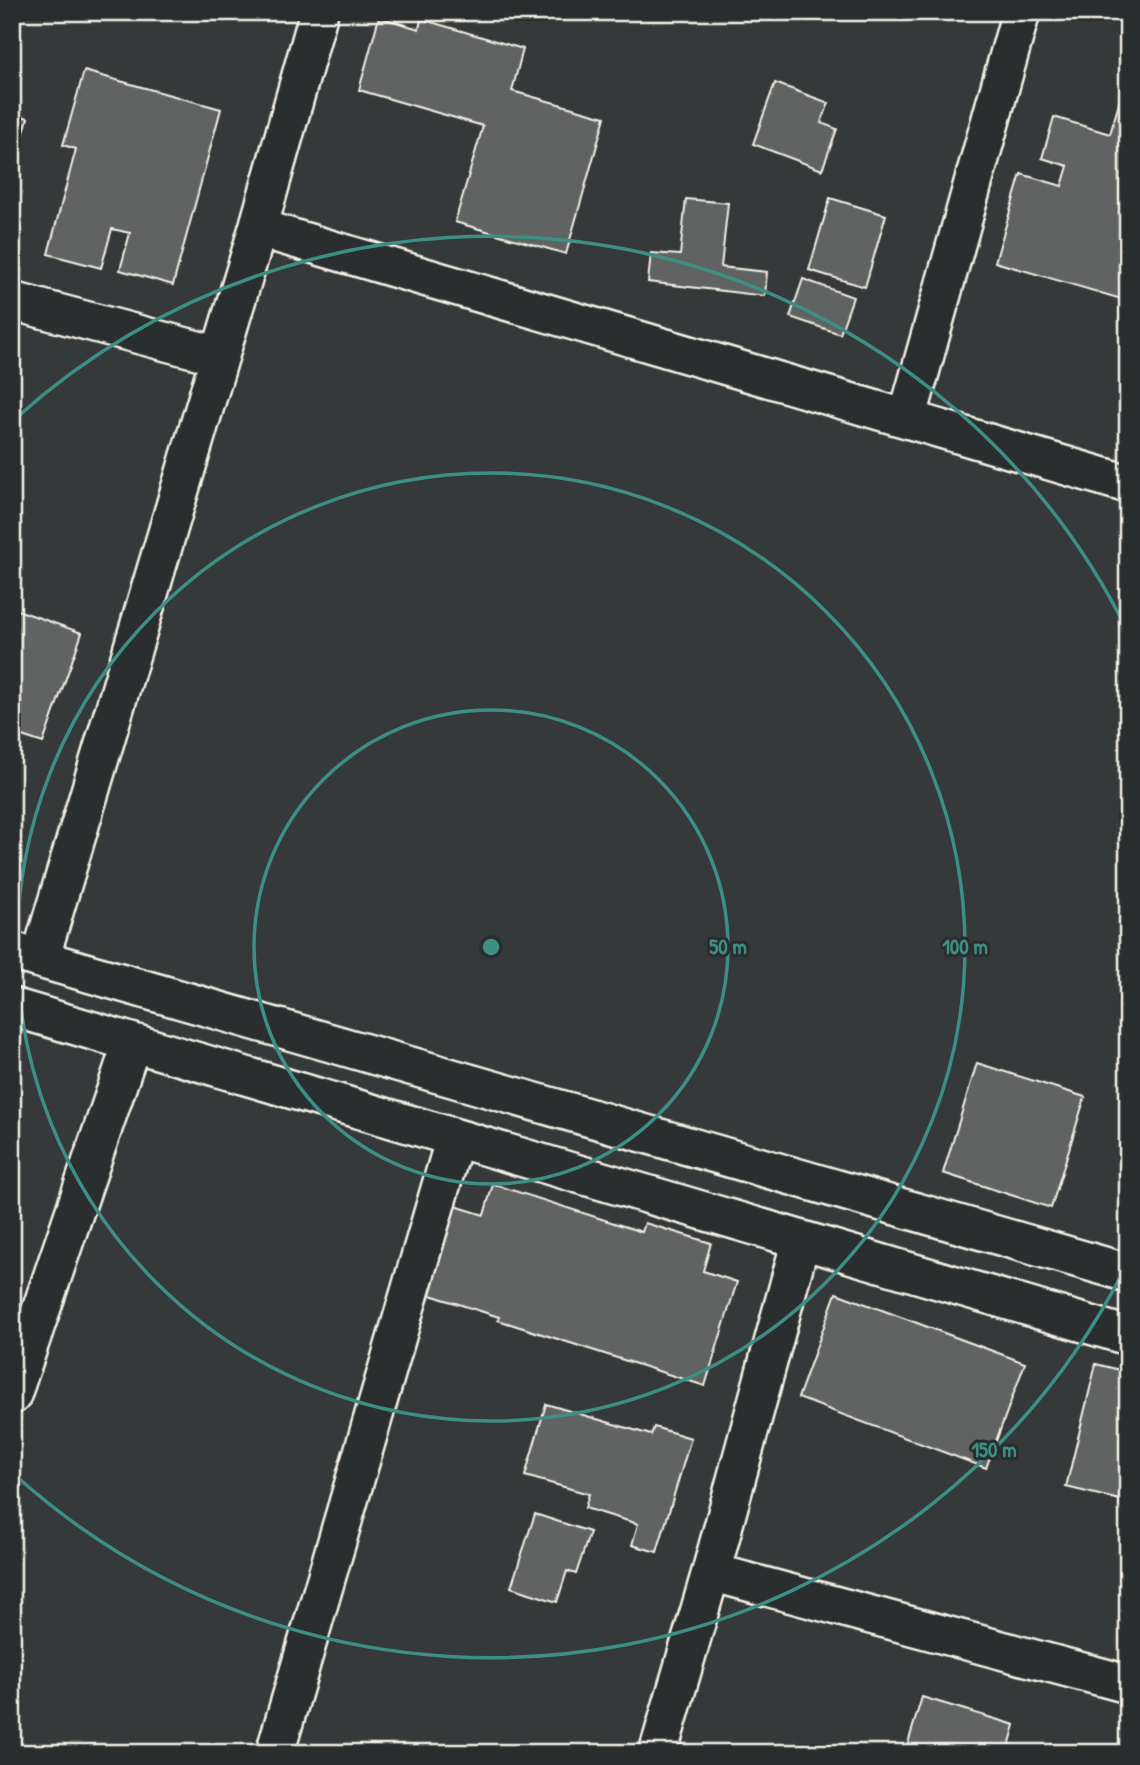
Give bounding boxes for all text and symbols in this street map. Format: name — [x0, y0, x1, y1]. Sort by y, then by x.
text: 50 m — [709, 932, 747, 961]
text: 100 m — [942, 932, 988, 961]
centre of rings — [479, 935, 503, 959]
text: 150 m — [971, 1435, 1017, 1464]

